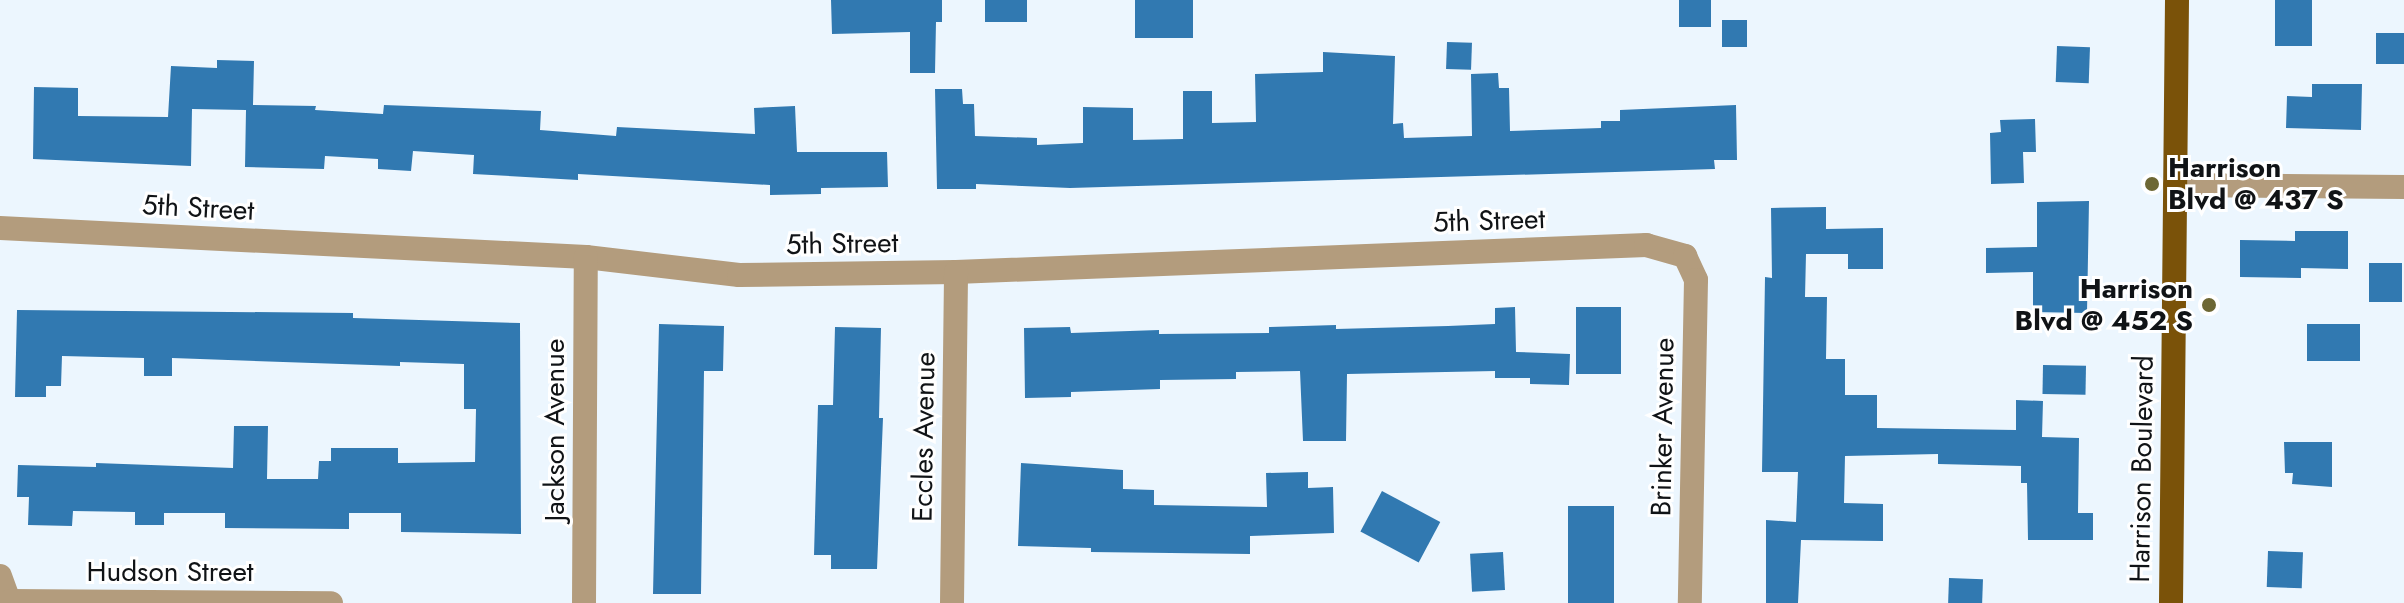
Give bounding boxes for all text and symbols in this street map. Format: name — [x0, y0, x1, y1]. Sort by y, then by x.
place label: Harrison Blvd @ 437 S — [2168, 151, 2344, 217]
marker: Harrison Blvd @ 437 S — [2143, 175, 2161, 193]
street label: 5th Street — [141, 188, 255, 228]
street label: 5th Street — [1432, 202, 1546, 240]
street label: 5th Street — [786, 226, 898, 262]
place label: Harrison Blvd @ 452 S — [2015, 272, 2193, 338]
marker: Harrison Blvd @ 452 S — [2200, 296, 2218, 314]
street label: Brinker Avenue — [1645, 337, 1681, 517]
street label: Jackson Avenue — [538, 339, 572, 521]
street label: Eccles Avenue — [906, 352, 942, 522]
street label: Harrison Boulevard — [2123, 355, 2161, 583]
street label: Hudson Street — [86, 555, 254, 589]

